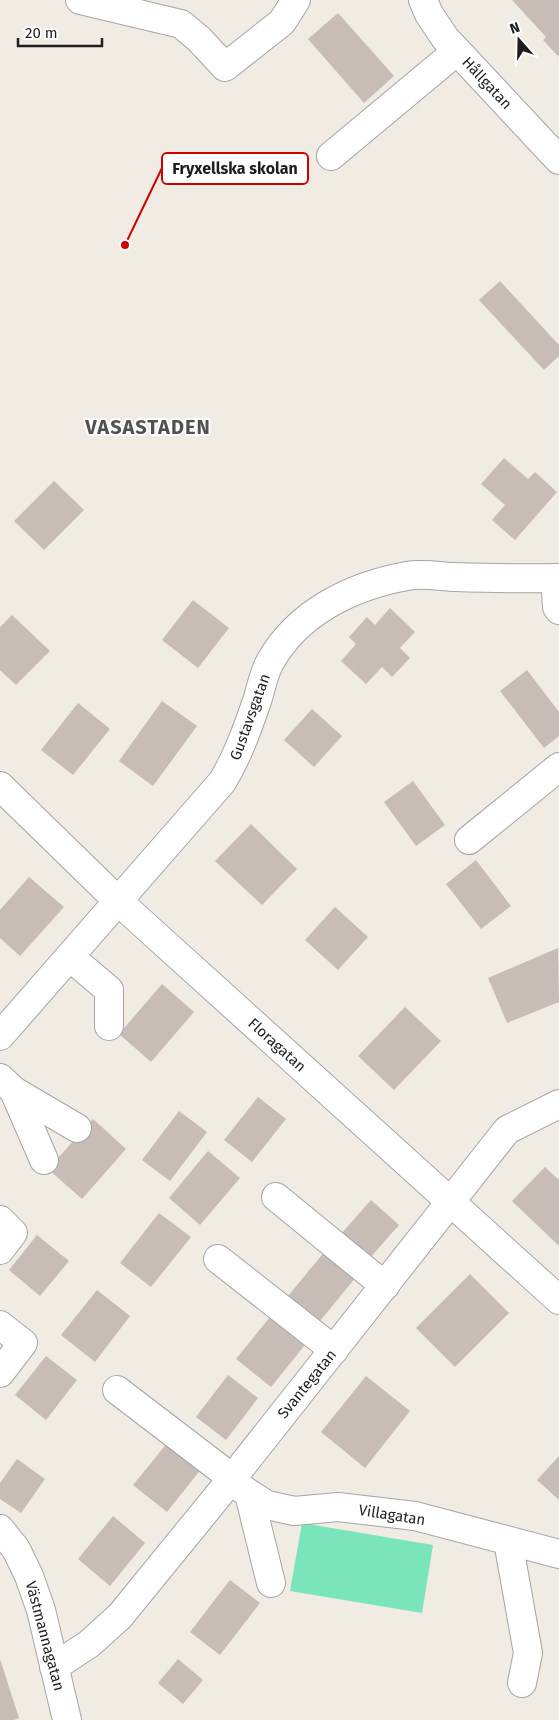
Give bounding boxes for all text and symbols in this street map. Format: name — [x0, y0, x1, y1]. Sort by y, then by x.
scale bar — [18, 15, 101, 47]
north arrow — [494, 15, 544, 65]
text: N — [507, 19, 522, 38]
text: 20 m — [25, 24, 58, 42]
street label: Hållgatan — [458, 53, 516, 113]
callout: Fryxellska skolan — [162, 153, 308, 184]
text: Fryxellska skolan — [172, 159, 298, 178]
district label: VASASTADEN — [84, 415, 211, 439]
street label: Gustavsgatan — [226, 671, 274, 763]
street label: Floragatan — [244, 1014, 310, 1076]
street label: Svantegatan — [274, 1346, 340, 1422]
street label: Villagatan — [357, 1501, 427, 1529]
street label: Västmannagatan — [22, 1579, 68, 1693]

